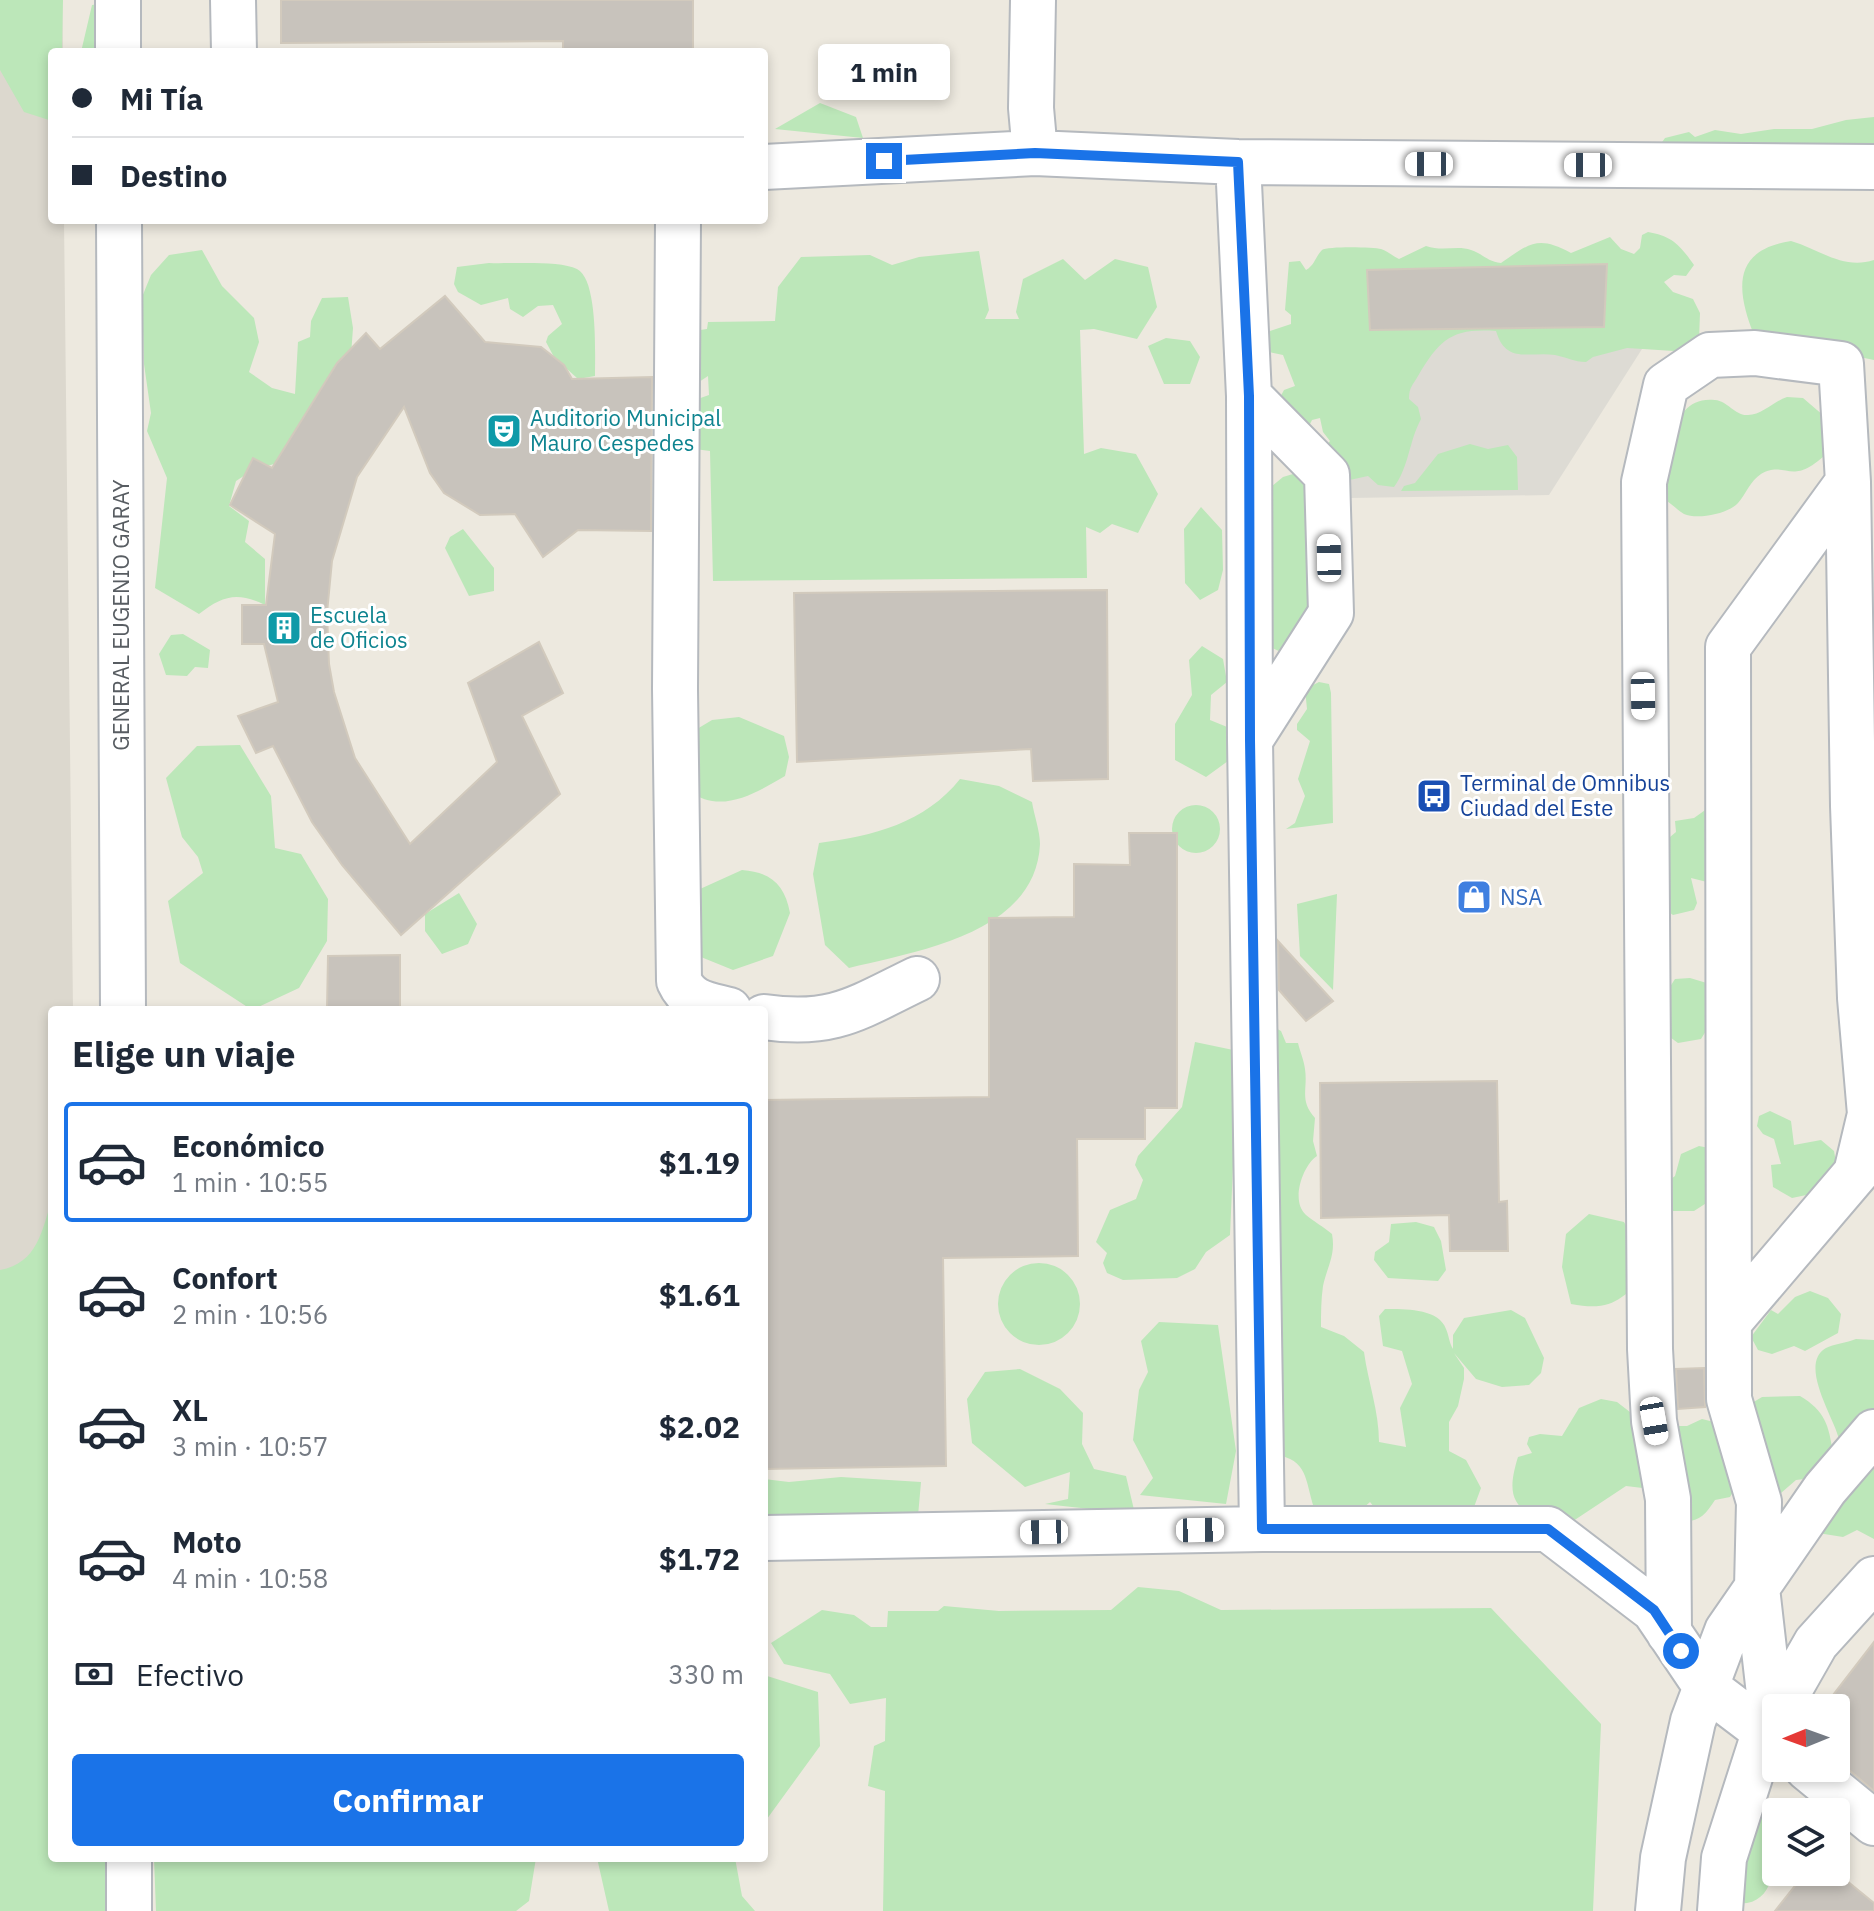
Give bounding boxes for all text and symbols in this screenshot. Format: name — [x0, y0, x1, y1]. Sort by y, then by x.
callout: 1 min — [818, 45, 950, 101]
text: 1 min — [850, 55, 918, 89]
text: Mi Tía — [120, 79, 203, 118]
route end — [866, 143, 902, 179]
car — [1405, 152, 1453, 176]
car — [1564, 153, 1612, 177]
text: Destino — [120, 156, 228, 195]
place label: Auditorio Municipal Mauro Cespedes — [530, 403, 721, 457]
theatre icon: Auditorio Municipal Mauro Cespedes — [485, 412, 523, 450]
street label: GENERAL EUGENIO GARAY — [106, 479, 135, 751]
car — [1317, 534, 1341, 582]
place label: Escuela de Oficios — [310, 600, 408, 654]
building icon: Escuela de Oficios — [265, 609, 303, 647]
car — [1631, 672, 1655, 720]
place label: Terminal de Omnibus Ciudad del Este — [1460, 768, 1670, 822]
bus stop icon: Terminal de Omnibus Ciudad del Este — [1415, 777, 1453, 815]
shop icon: NSA — [1455, 878, 1493, 916]
place label: NSA — [1500, 882, 1542, 911]
text: Elige un viaje — [72, 1030, 296, 1077]
icon: car — [76, 1126, 148, 1198]
text: Económico — [172, 1126, 325, 1165]
text: $1.19 — [659, 1143, 740, 1182]
text: 1 min · 10:55 — [172, 1165, 328, 1199]
icon: car — [76, 1258, 148, 1330]
text: Confort — [172, 1258, 278, 1297]
text: $1.61 — [659, 1275, 740, 1314]
text: 2 min · 10:56 — [172, 1297, 328, 1331]
icon: car — [76, 1390, 148, 1462]
text: XL — [172, 1390, 208, 1429]
car — [1638, 1395, 1670, 1447]
text: $2.02 — [659, 1407, 740, 1446]
text: 3 min · 10:57 — [172, 1429, 328, 1463]
car — [1176, 1518, 1224, 1542]
car — [1020, 1520, 1068, 1544]
icon: car — [76, 1522, 148, 1594]
text: Moto — [172, 1522, 242, 1561]
text: $1.72 — [659, 1539, 740, 1578]
text: 4 min · 10:58 — [172, 1561, 328, 1595]
route start — [1663, 1633, 1699, 1669]
icon: cash — [72, 1652, 116, 1696]
text: Efectivo — [136, 1655, 244, 1694]
text: 330 m — [668, 1657, 744, 1691]
north arrow — [1762, 1694, 1850, 1782]
map controls — [1762, 1694, 1850, 1886]
button: Confirmar — [72, 1754, 744, 1846]
button: layers — [1762, 1798, 1850, 1886]

